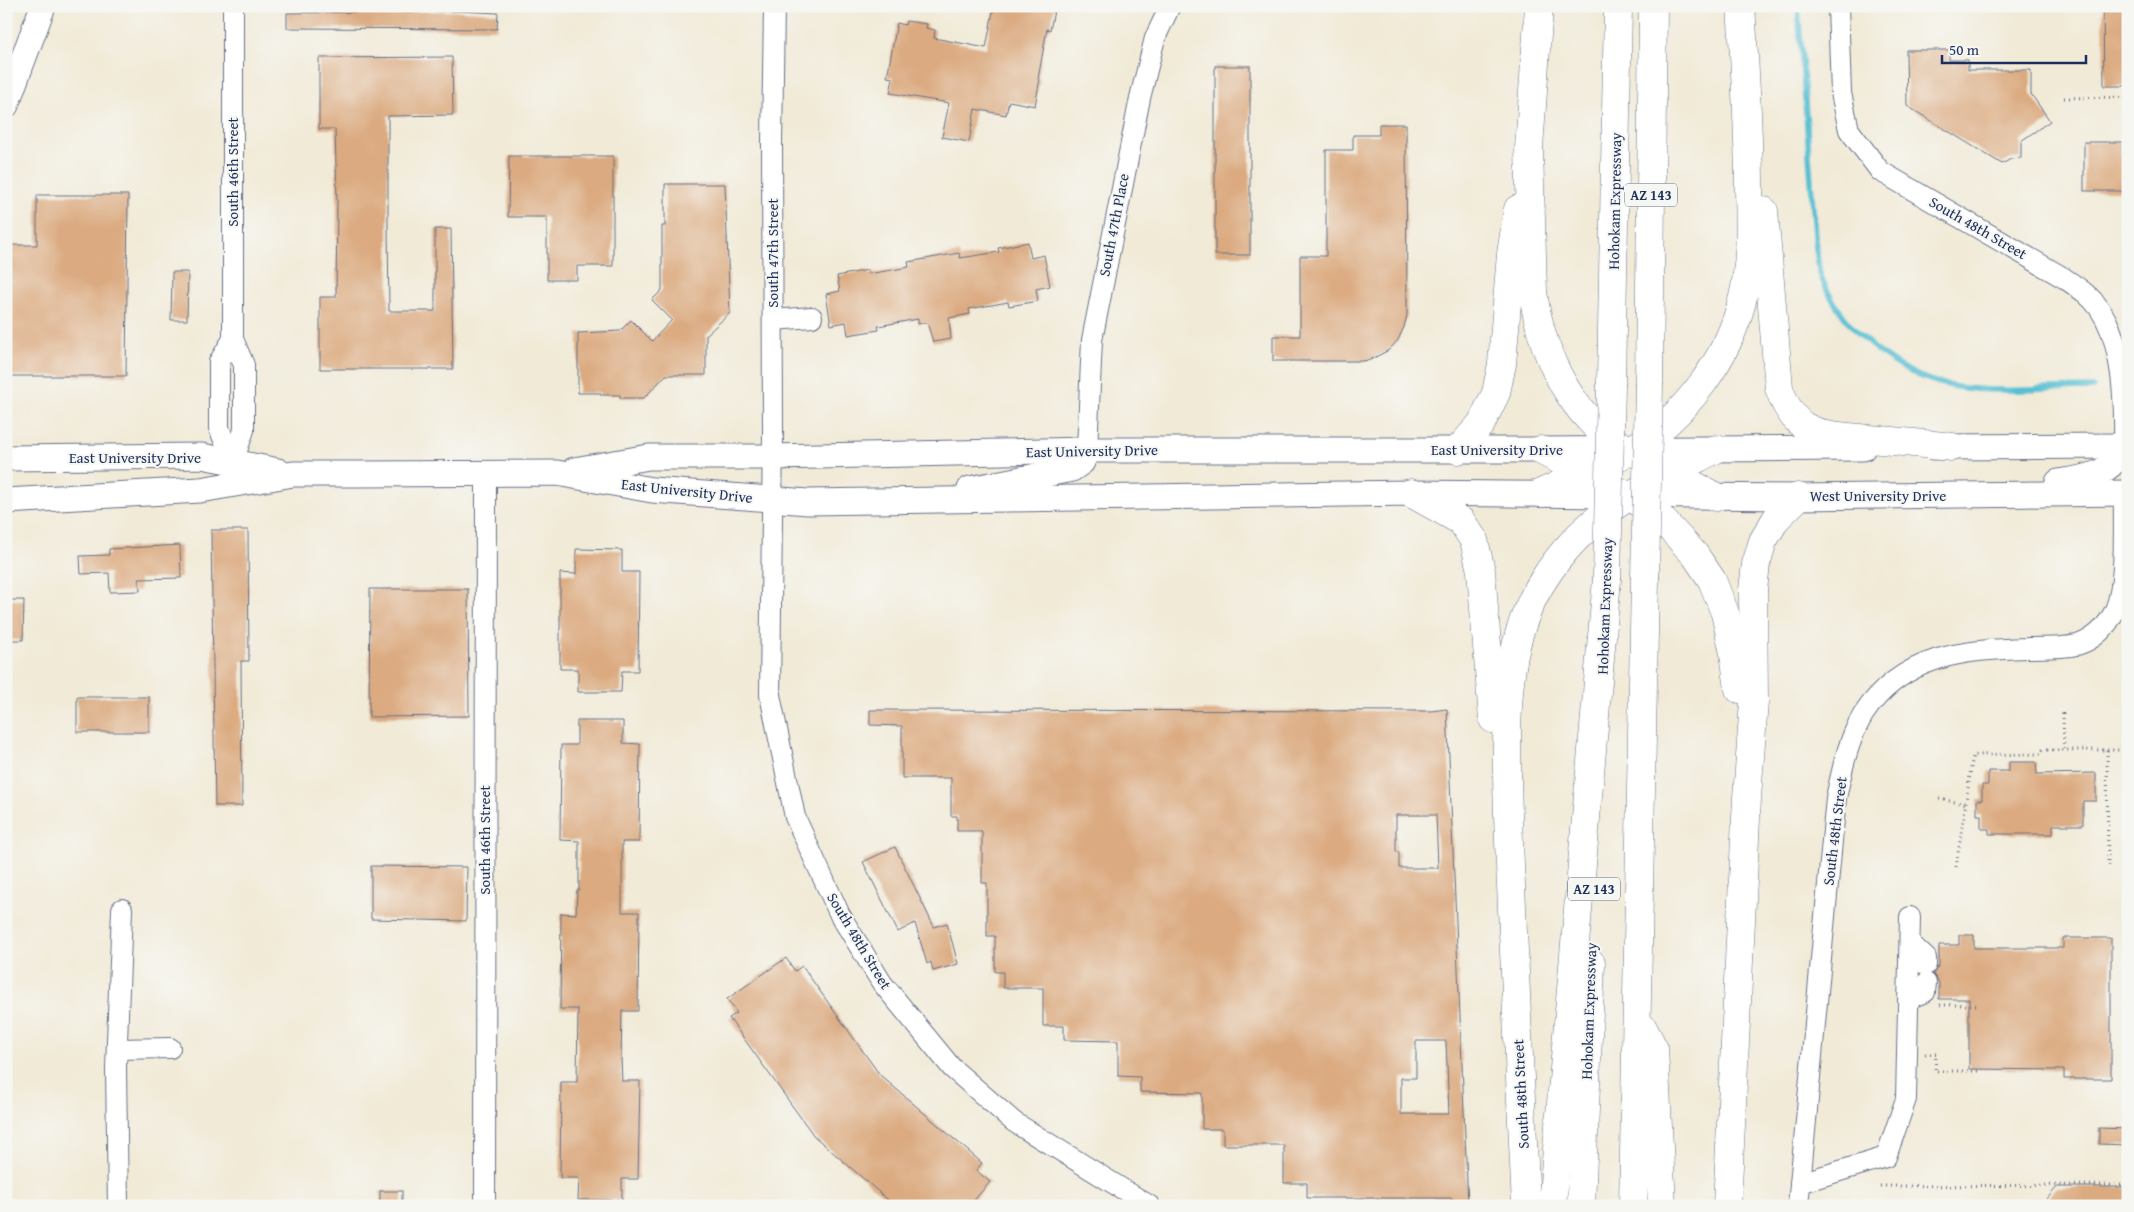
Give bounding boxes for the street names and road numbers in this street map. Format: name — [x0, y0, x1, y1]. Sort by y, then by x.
street label: South 46th Street — [222, 117, 243, 227]
street label: Hohokam Expressway — [1603, 132, 1626, 270]
street label: South 47th Place — [1093, 172, 1134, 278]
road number: AZ 143 — [1625, 184, 1677, 206]
street label: South 48th Street — [1926, 191, 2032, 264]
street label: South 47th Street — [762, 198, 783, 308]
street label: East University Drive — [1026, 439, 1158, 462]
street label: East University Drive — [1431, 439, 1563, 460]
street label: East University Drive — [69, 447, 201, 468]
street label: East University Drive — [620, 473, 754, 508]
street label: West University Drive — [1810, 485, 1946, 506]
street label: Hohokam Expressway — [1592, 537, 1617, 675]
street label: South 48th Street — [1817, 775, 1852, 887]
street label: South 46th Street — [474, 785, 495, 895]
road number: AZ 143 — [1568, 878, 1620, 901]
street label: South 48th Street — [822, 888, 897, 994]
street label: Hohokam Expressway — [1576, 942, 1601, 1080]
street label: South 48th Street — [1507, 1038, 1534, 1149]

